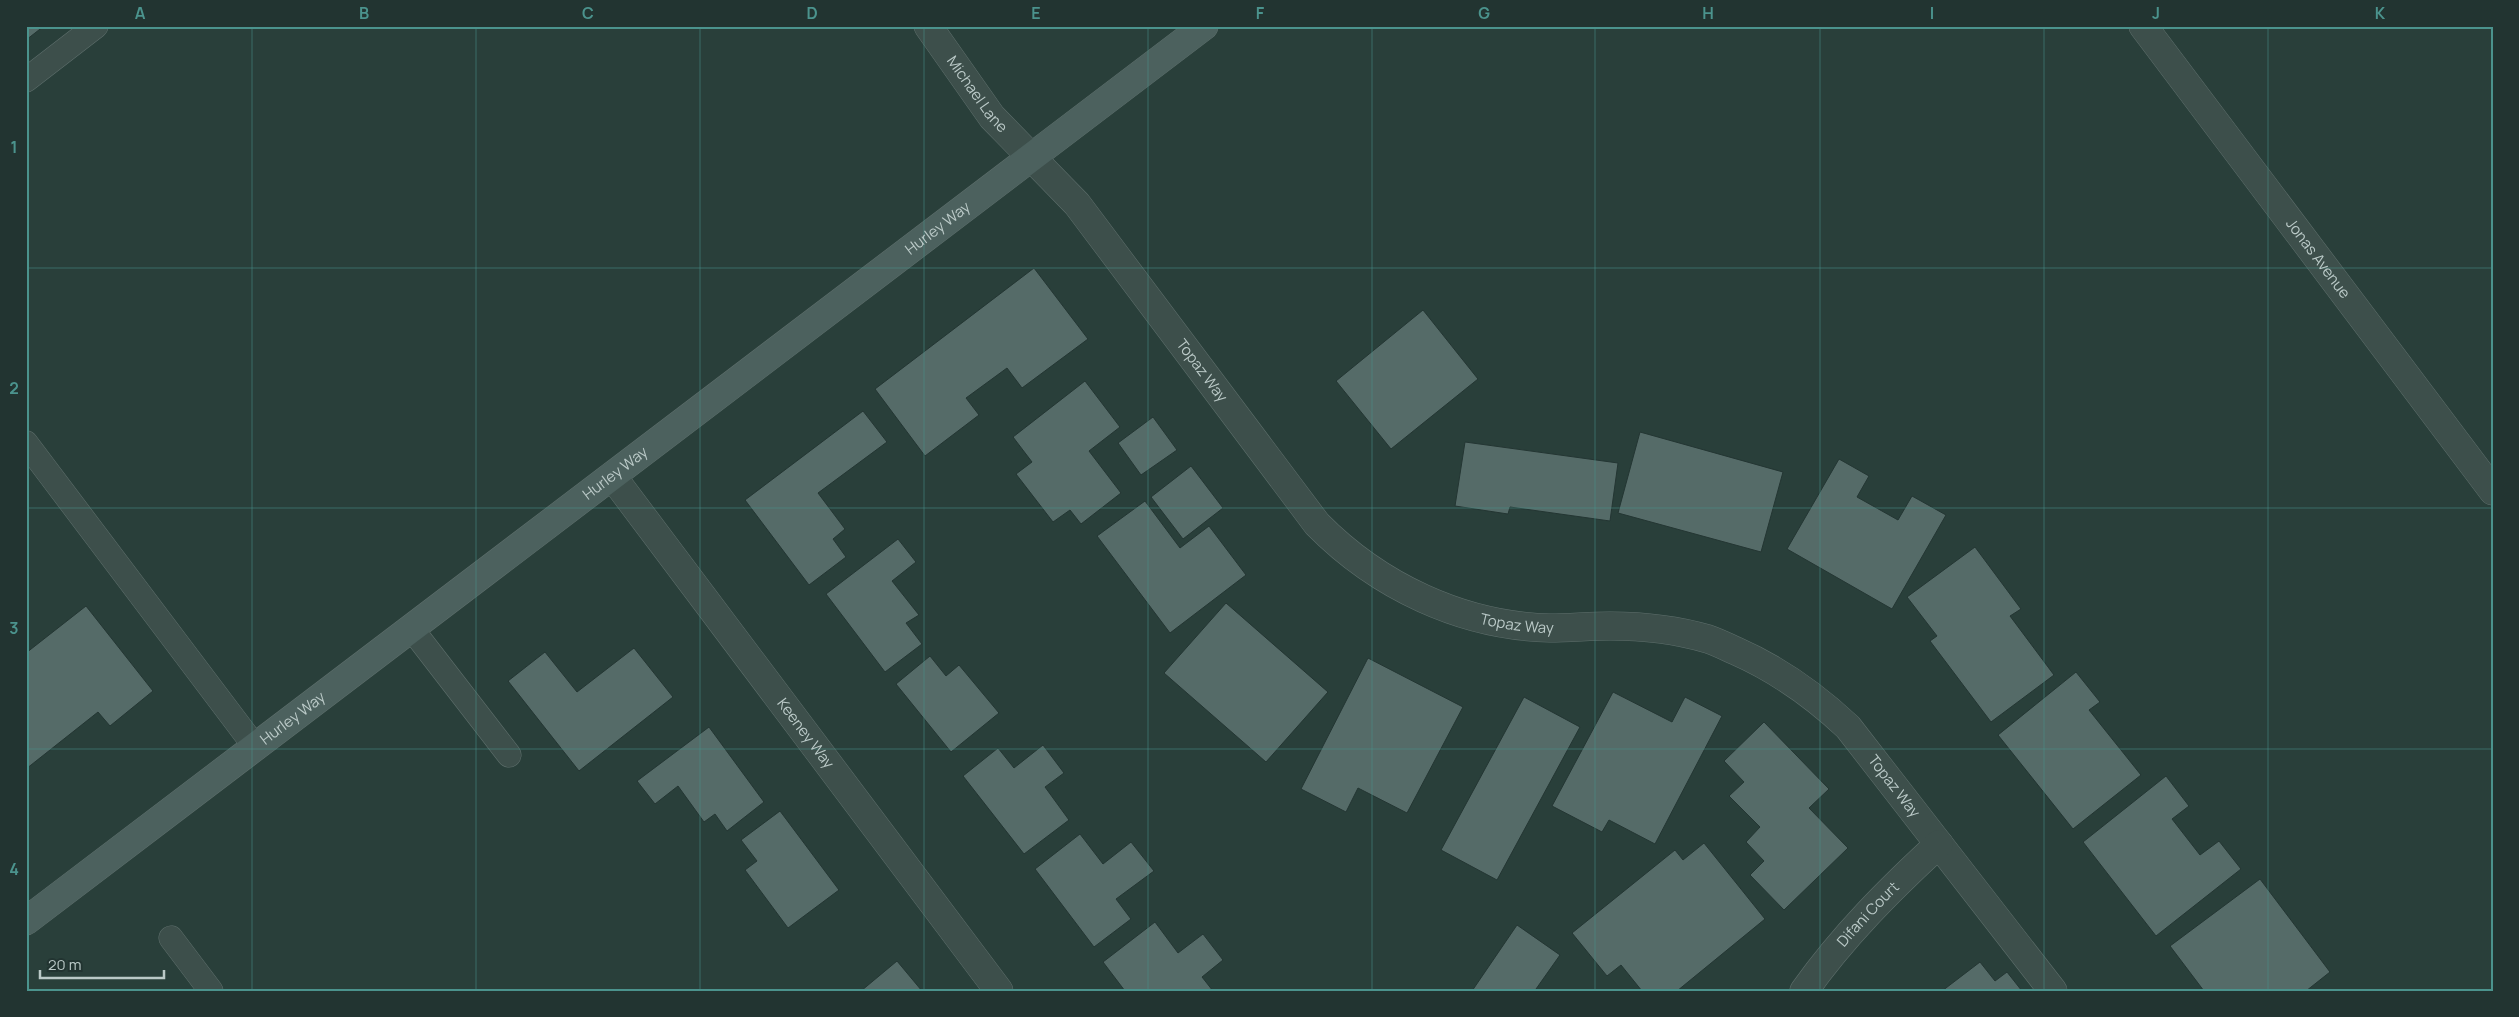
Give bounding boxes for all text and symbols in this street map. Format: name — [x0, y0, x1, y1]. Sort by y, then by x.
text: A — [135, 2, 146, 24]
text: B — [359, 2, 369, 24]
text: C — [582, 2, 594, 24]
text: D — [806, 2, 818, 24]
text: E — [1031, 2, 1041, 24]
text: F — [1256, 2, 1265, 24]
text: G — [1478, 2, 1490, 24]
text: H — [1702, 2, 1714, 24]
text: I — [1930, 2, 1934, 24]
text: J — [2152, 2, 2160, 24]
text: K — [2375, 2, 2386, 24]
street label: Michael Lane — [942, 51, 1013, 137]
text: 1 — [10, 136, 18, 158]
street label: Hurley Way — [900, 196, 974, 260]
street label: Jonas Avenue — [2281, 214, 2356, 303]
street label: Topaz Way — [1172, 334, 1233, 406]
text: 2 — [9, 377, 19, 399]
street label: Hurley Way — [578, 441, 652, 505]
street label: Topaz Way — [1478, 608, 1554, 638]
text: 3 — [9, 617, 19, 639]
street label: Hurley Way — [255, 686, 329, 750]
street label: Keeney Way — [772, 694, 839, 773]
street label: Topaz Way — [1863, 750, 1925, 822]
text: 4 — [9, 858, 19, 880]
street label: Difani Court — [1832, 877, 1903, 951]
scale bar — [40, 947, 164, 979]
text: 20 m — [48, 954, 81, 975]

